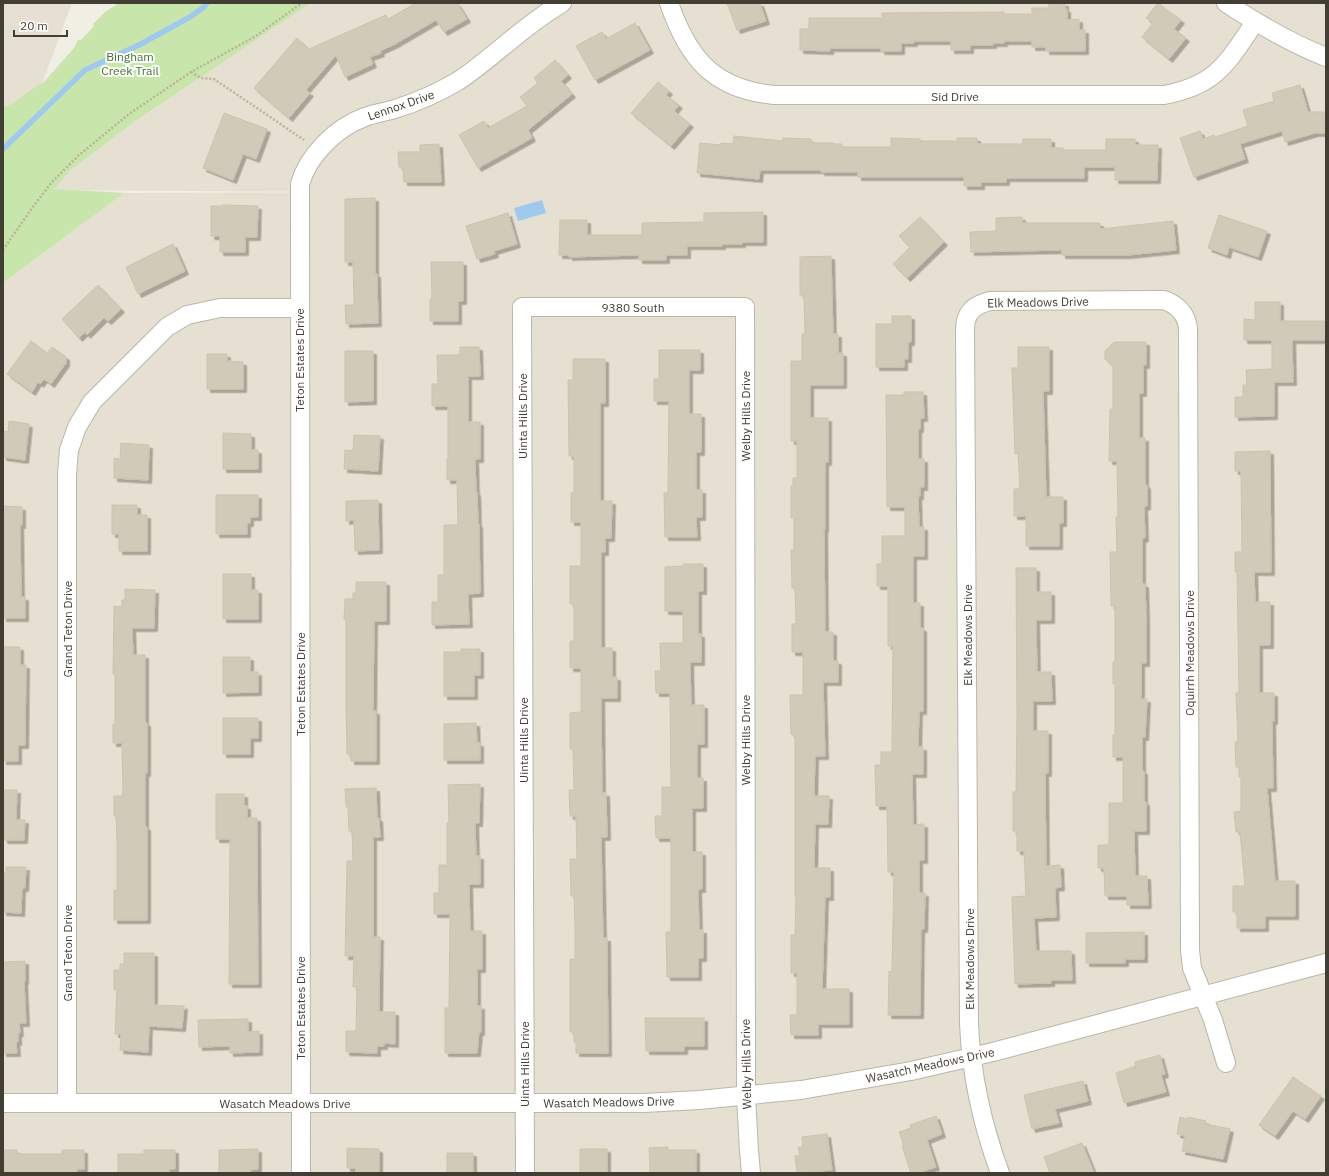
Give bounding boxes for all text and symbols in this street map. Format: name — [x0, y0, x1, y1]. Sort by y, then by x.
scale bar — [14, 12, 67, 38]
text: 20 m — [20, 18, 48, 33]
park label: Bingham Creek Trail — [101, 49, 159, 78]
street label: Lennox Drive — [366, 86, 437, 123]
street label: Sid Drive — [931, 89, 979, 104]
street label: Elk Meadows Drive — [987, 294, 1089, 310]
street label: 9380 South — [601, 300, 665, 315]
street label: Teton Estates Drive — [292, 308, 307, 412]
street label: Welby Hills Drive — [738, 370, 753, 461]
street label: Uinta Hills Drive — [515, 373, 530, 459]
street label: Grand Teton Drive — [60, 580, 75, 677]
street label: Elk Meadows Drive — [960, 584, 975, 686]
street label: Oquirrh Meadows Drive — [1182, 590, 1197, 716]
street label: Teton Estates Drive — [293, 632, 308, 736]
street label: Welby Hills Drive — [738, 694, 753, 785]
street label: Uinta Hills Drive — [516, 697, 531, 783]
street label: Grand Teton Drive — [60, 904, 75, 1001]
street label: Elk Meadows Drive — [962, 908, 977, 1010]
street label: Teton Estates Drive — [293, 956, 308, 1060]
street label: Welby Hills Drive — [738, 1018, 754, 1109]
street label: Uinta Hills Drive — [517, 1021, 532, 1107]
street label: Wasatch Meadows Drive — [864, 1044, 996, 1086]
street label: Wasatch Meadows Drive — [543, 1093, 675, 1111]
street label: Wasatch Meadows Drive — [219, 1096, 351, 1111]

